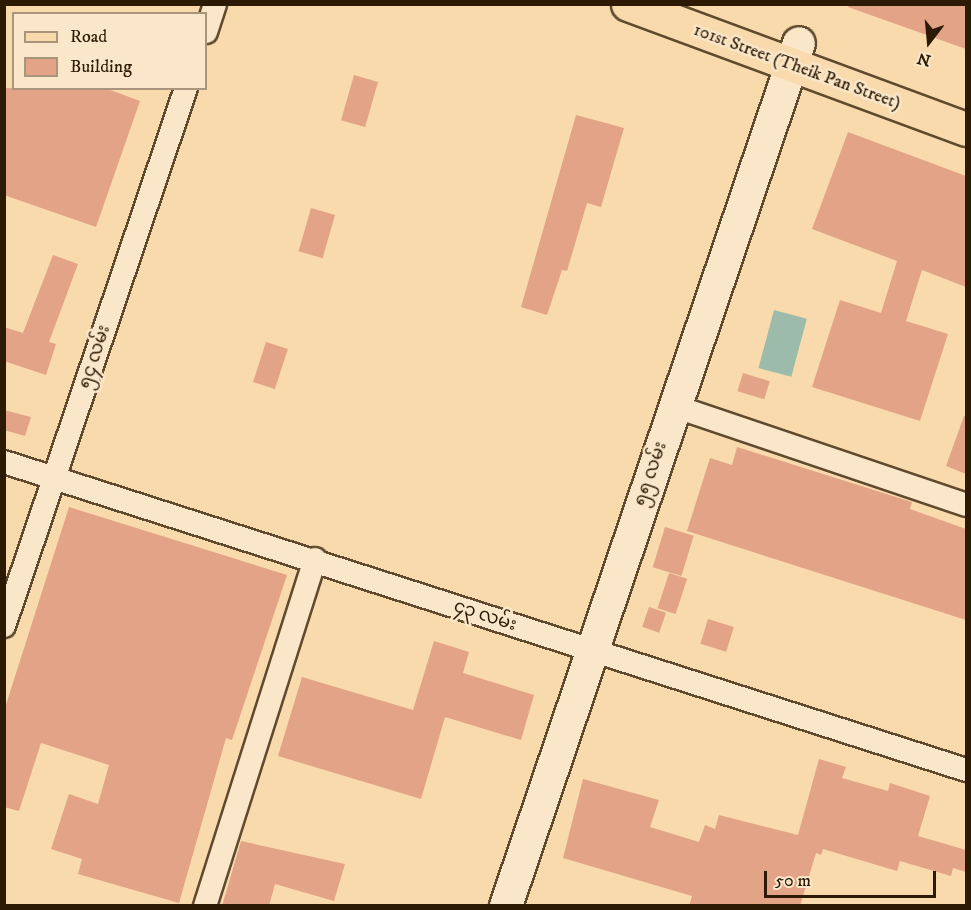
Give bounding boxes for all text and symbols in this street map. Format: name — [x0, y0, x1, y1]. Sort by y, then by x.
legend — [12, 12, 207, 90]
north arrow — [899, 12, 959, 72]
street label: 101st Street (Theik Pan Street) — [690, 19, 904, 115]
text: Road — [70, 26, 107, 48]
text: N — [915, 48, 933, 71]
text: Building — [70, 56, 132, 78]
street label: ၅၄ လမ်း — [75, 322, 115, 392]
street label: ၅၅ လမ်း — [630, 439, 672, 509]
street label: ၄၃ လမ်း — [451, 596, 519, 636]
scale bar — [767, 859, 940, 897]
text: 50 m — [775, 870, 811, 892]

